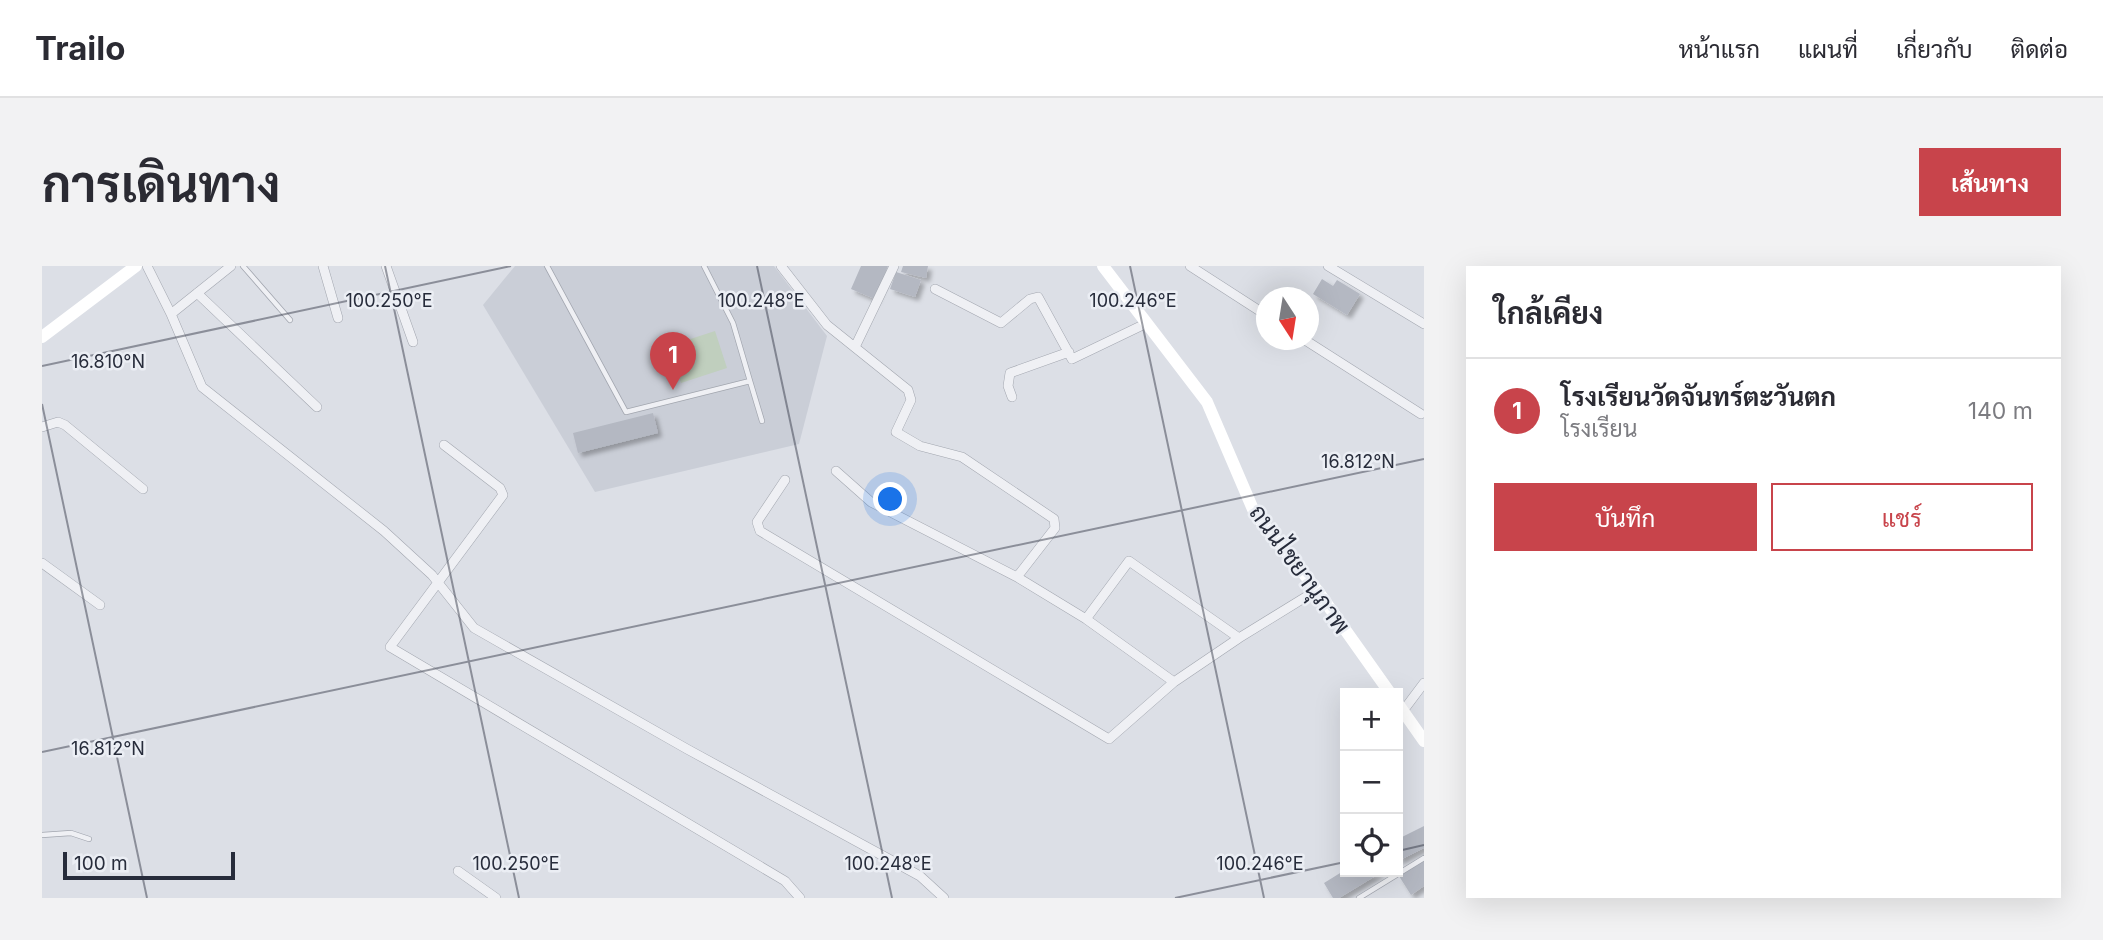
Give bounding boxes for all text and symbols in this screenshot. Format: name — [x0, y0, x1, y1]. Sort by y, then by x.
text: Trailo — [35, 28, 125, 68]
text: หน้าแรก — [1679, 35, 1760, 64]
text: แผนที่ — [1798, 35, 1858, 64]
text: เกี่ยวกับ — [1896, 35, 1973, 64]
text: ติดต่อ — [2011, 35, 2068, 64]
button: เส้นทาง — [1919, 148, 2061, 216]
text: การเดินทาง — [42, 155, 280, 214]
north arrow — [1256, 287, 1319, 350]
text: 100.250°E — [345, 290, 433, 311]
text: 100.248°E — [718, 290, 804, 311]
text: 100.246°E — [1089, 290, 1177, 311]
text: ใกล้เคียง — [1494, 295, 1603, 331]
pin: 1 — [650, 332, 696, 390]
text: 16.810°N — [71, 351, 145, 372]
text: โรงเรียนวัดจันทร์ตะวันตก — [1561, 381, 1836, 412]
text: 1 — [1512, 397, 1522, 425]
text: 140 m — [1968, 397, 2033, 425]
text: โรงเรียน — [1561, 415, 1637, 443]
text: 16.812°N — [1321, 451, 1395, 472]
your location — [873, 482, 907, 516]
button: บันทึก — [1494, 483, 1757, 551]
button: แชร์ — [1771, 483, 2033, 551]
street label: ถนนไชยานุภาพ — [1242, 498, 1357, 641]
map controls — [1340, 688, 1403, 877]
button: + — [1340, 688, 1403, 751]
text: 16.812°N — [71, 738, 145, 759]
button: − — [1340, 751, 1403, 814]
button: locate — [1340, 814, 1403, 877]
scale bar — [63, 849, 234, 881]
text: 100 m — [74, 852, 128, 875]
text: 100.250°E — [472, 853, 560, 874]
text: 100.248°E — [845, 853, 931, 874]
text: 100.246°E — [1216, 853, 1304, 874]

